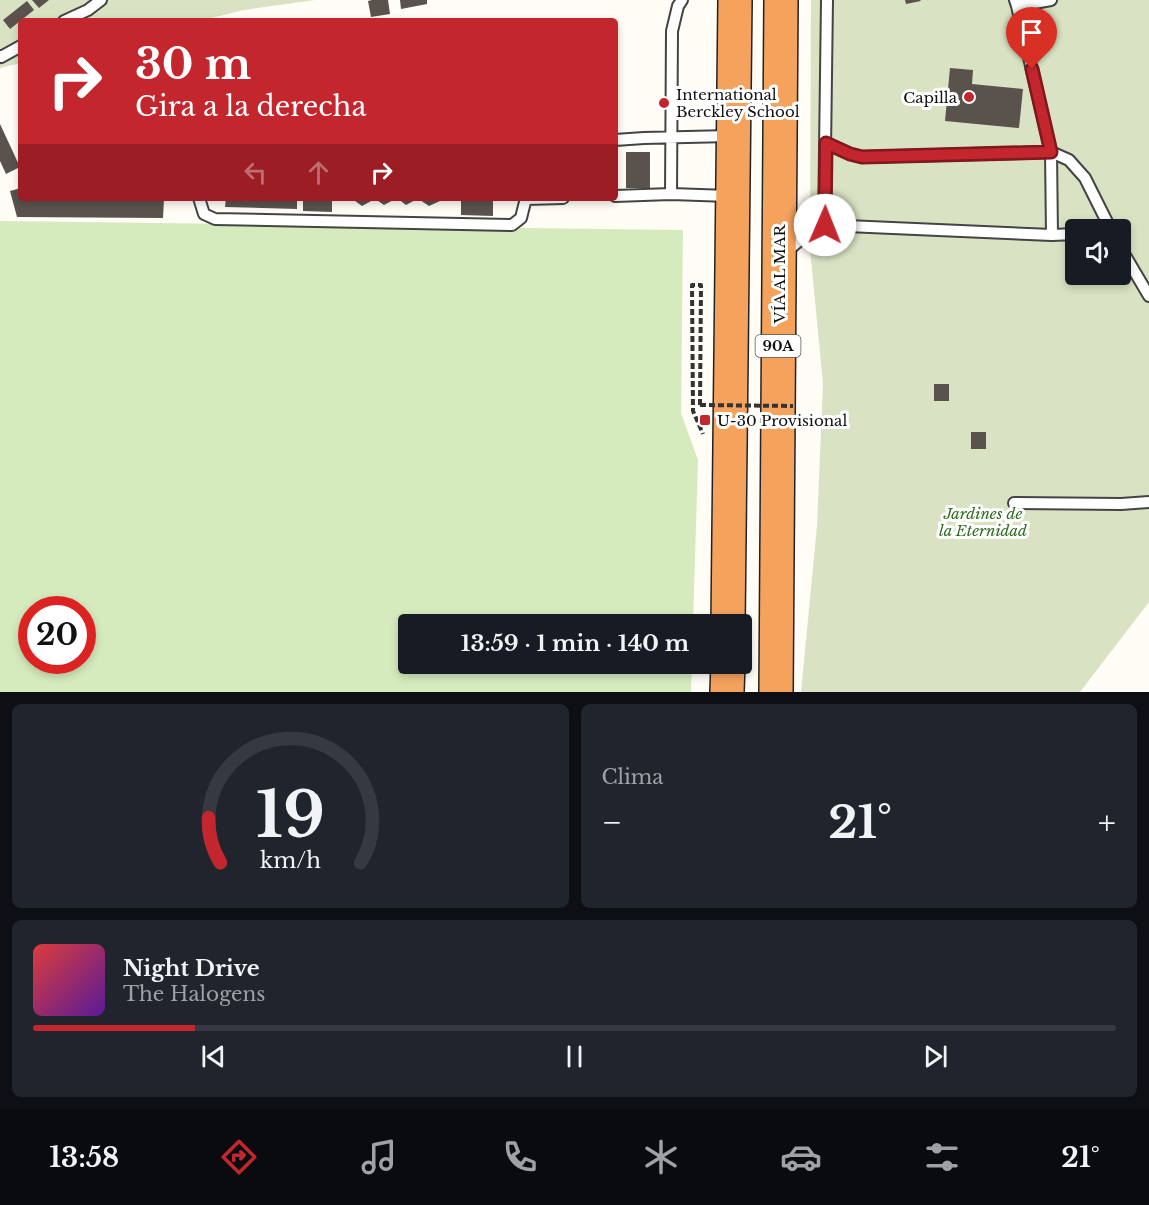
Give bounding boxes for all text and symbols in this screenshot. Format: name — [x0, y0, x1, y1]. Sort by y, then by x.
pin — [1006, 7, 1057, 69]
icon: arrive — [1015, 16, 1048, 49]
text: 30 m — [135, 38, 251, 90]
icon: right — [36, 42, 114, 120]
place label: International Berckley School — [676, 85, 800, 121]
place label: Capilla — [903, 88, 958, 107]
text: Gira a la derecha — [135, 90, 366, 123]
marker: Capilla — [962, 90, 976, 104]
marker: International Berckley School — [657, 96, 671, 110]
icon: left — [239, 156, 272, 189]
icon: ahead — [302, 156, 335, 189]
icon: right — [365, 156, 398, 189]
position arrow — [793, 193, 857, 257]
map controls — [1065, 219, 1131, 285]
button: sound — [1065, 219, 1131, 285]
street label: VÍA AL MAR — [770, 223, 789, 324]
road number: 90A — [756, 335, 800, 357]
place label: U-30 Provisional — [717, 411, 847, 430]
marker: U-30 Provisional — [698, 413, 712, 427]
park label: Jardines de la Eternidad — [939, 504, 1027, 540]
speed limit sign: 20 — [18, 596, 96, 674]
text: 13:59 · 1 min · 140 m — [461, 630, 689, 657]
text: Clima — [602, 765, 663, 789]
text: 19 — [256, 776, 325, 854]
text: 21° — [828, 794, 892, 850]
text: − — [602, 802, 622, 843]
text: + — [1098, 802, 1116, 843]
text: km/h — [260, 847, 321, 874]
text: Night Drive — [123, 955, 260, 982]
text: The Halogens — [123, 982, 265, 1006]
icon: previous — [197, 1040, 230, 1073]
icon: pause — [558, 1040, 591, 1073]
icon: next — [919, 1040, 952, 1073]
icon: directions — [218, 1136, 260, 1178]
icon: music — [358, 1136, 400, 1178]
icon: phone — [499, 1136, 541, 1178]
icon: climate — [640, 1136, 682, 1178]
icon: car — [780, 1136, 822, 1178]
icon: filters — [921, 1136, 963, 1178]
text: 13:58 — [49, 1141, 119, 1174]
text: 21° — [1061, 1141, 1100, 1174]

